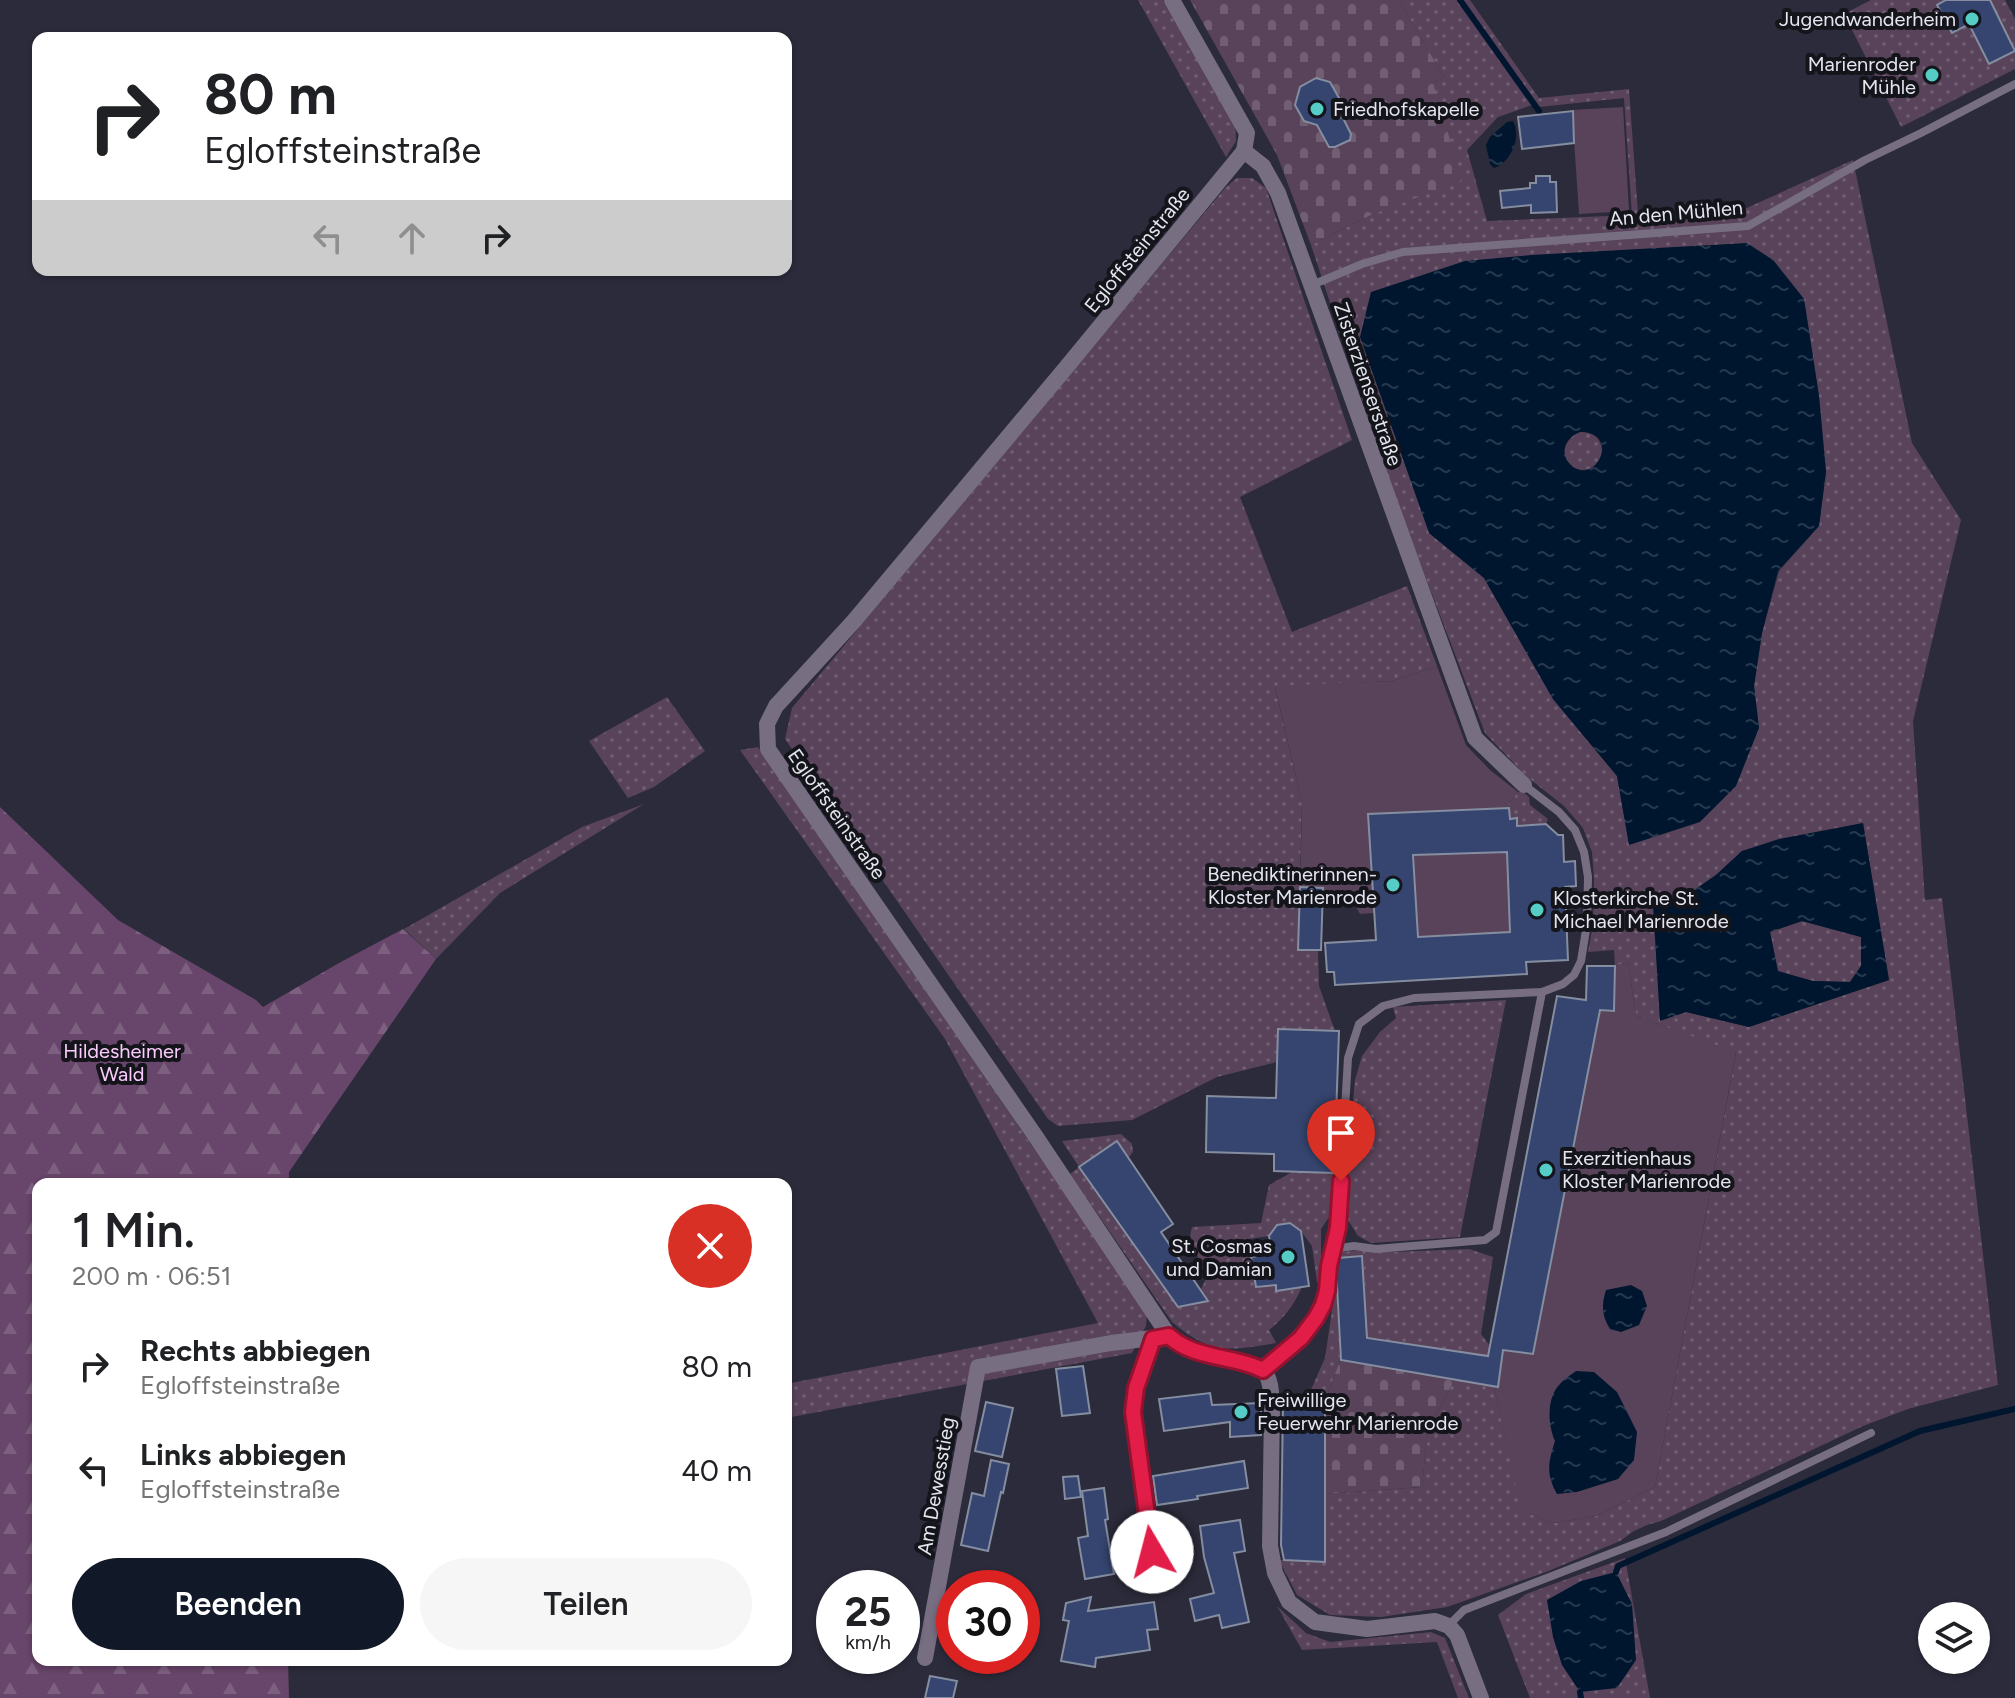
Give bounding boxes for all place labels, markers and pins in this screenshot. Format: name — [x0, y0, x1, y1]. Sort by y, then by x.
place label: Jugendwanderheim — [1779, 7, 1956, 31]
marker: Jugendwanderheim — [1963, 10, 1981, 28]
place label: Marienroder Mühle — [1808, 52, 1916, 99]
marker: Marienroder Mühle — [1923, 66, 1941, 84]
place label: Friedhofskapelle — [1333, 97, 1479, 121]
marker: Friedhofskapelle — [1308, 100, 1326, 118]
place label: Benediktinerinnen- Kloster Marienrode — [1207, 862, 1377, 909]
marker: Benediktinerinnen- Kloster Marienrode — [1384, 876, 1402, 894]
place label: Klosterkirche St. Michael Marienrode — [1553, 886, 1729, 933]
marker: Klosterkirche St. Michael Marienrode — [1528, 901, 1546, 919]
pin — [1307, 1099, 1375, 1181]
place label: Exerzitienhaus Kloster Marienrode — [1562, 1146, 1731, 1193]
marker: Exerzitienhaus Kloster Marienrode — [1537, 1161, 1555, 1179]
place label: St. Cosmas und Damian — [1166, 1234, 1272, 1281]
marker: St. Cosmas und Damian — [1279, 1248, 1297, 1266]
place label: Freiwillige Feuerwehr Marienrode — [1257, 1388, 1458, 1435]
marker: Freiwillige Feuerwehr Marienrode — [1232, 1403, 1250, 1421]

